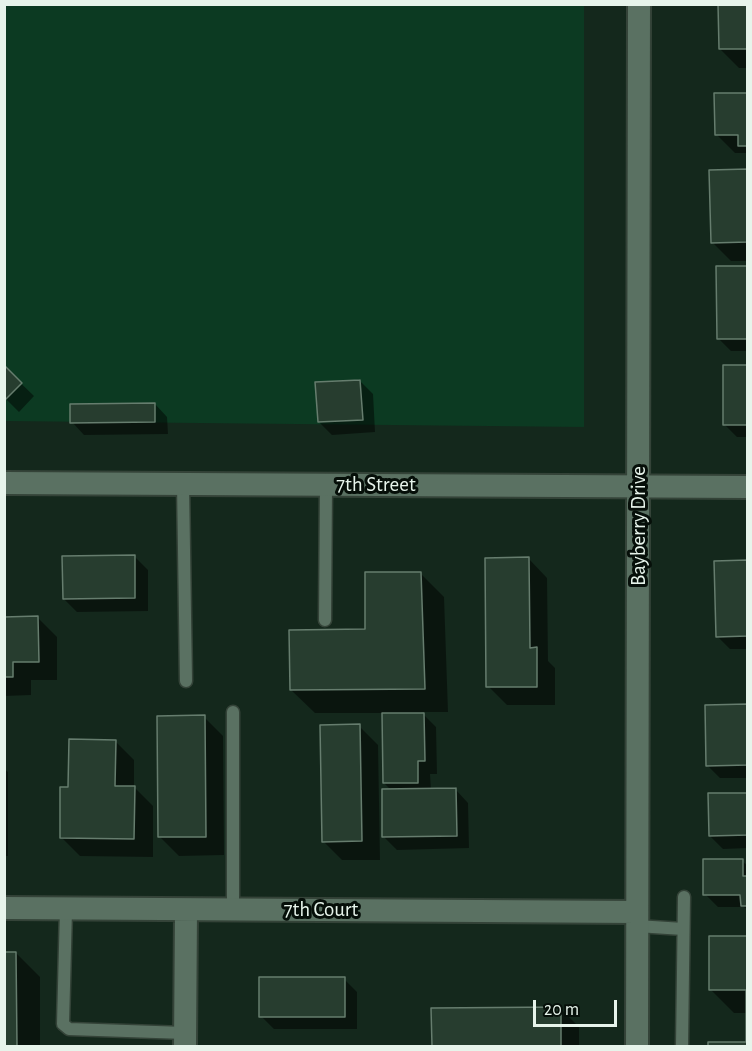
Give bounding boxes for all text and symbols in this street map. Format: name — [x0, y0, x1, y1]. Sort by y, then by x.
street label: Bayberry Drive — [626, 466, 652, 586]
street label: 7th Street — [336, 472, 416, 498]
street label: 7th Court — [284, 897, 358, 923]
scale bar — [536, 988, 620, 1026]
text: 20 m — [544, 1001, 579, 1019]

